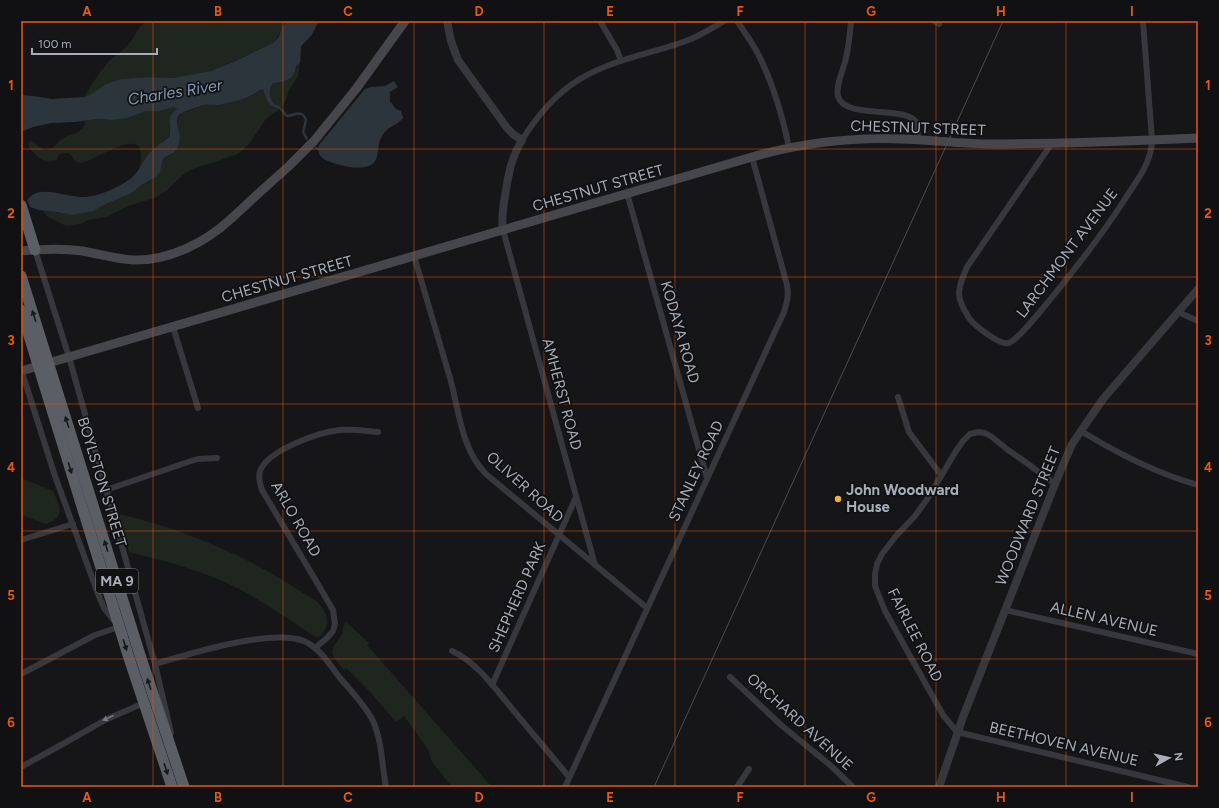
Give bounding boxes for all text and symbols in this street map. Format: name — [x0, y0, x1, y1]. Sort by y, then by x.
text: A — [82, 4, 92, 19]
text: B — [214, 4, 222, 19]
text: C — [343, 4, 353, 19]
text: D — [474, 4, 484, 19]
text: E — [606, 4, 614, 19]
text: F — [736, 4, 744, 19]
text: G — [866, 4, 876, 19]
text: H — [996, 4, 1006, 19]
text: I — [1130, 4, 1134, 19]
scale bar — [32, 30, 157, 56]
text: 100 m — [38, 37, 72, 51]
water label: Charles River — [127, 75, 224, 109]
text: 1 — [8, 78, 14, 93]
text: 1 — [1205, 78, 1211, 93]
street label: CHESTNUT STREET — [850, 117, 987, 139]
street label: CHESTNUT STREET — [530, 160, 666, 215]
street label: LARCHMONT AVENUE — [1012, 185, 1122, 321]
text: 2 — [7, 206, 15, 221]
text: 2 — [1204, 206, 1212, 221]
street label: CHESTNUT STREET — [219, 251, 355, 306]
street label: KODAYA ROAD — [657, 279, 703, 385]
one-way arrow — [31, 310, 37, 322]
text: 3 — [7, 333, 15, 348]
text: 3 — [1204, 333, 1212, 348]
street label: AMHERST ROAD — [538, 336, 586, 452]
street label: BOYLSTON STREET — [74, 415, 131, 550]
one-way arrow — [64, 416, 70, 428]
street label: STANLEY ROAD — [665, 418, 727, 524]
street label: WOODWARD STREET — [992, 443, 1064, 588]
street label: OLIVER ROAD — [483, 448, 567, 526]
text: 4 — [7, 460, 15, 475]
text: 4 — [1204, 460, 1212, 475]
one-way arrow — [67, 462, 73, 474]
street label: ARLO ROAD — [267, 478, 325, 560]
place label: John Woodward House — [846, 481, 959, 516]
marker: John Woodward House — [833, 494, 843, 504]
street label: SHEPHERD PARK — [485, 538, 550, 655]
one-way arrow — [103, 540, 109, 552]
road number: MA 9 — [96, 569, 138, 593]
street label: FAIRLEE ROAD — [884, 585, 946, 685]
text: 5 — [7, 588, 15, 603]
text: 5 — [1204, 588, 1212, 603]
street label: ALLEN AVENUE — [1048, 598, 1160, 640]
one-way arrow — [122, 640, 128, 652]
street label: ORCHARD AVENUE — [743, 670, 857, 774]
one-way arrow — [146, 677, 152, 689]
text: 6 — [7, 715, 15, 730]
one-way arrow — [103, 715, 114, 721]
text: 6 — [1204, 715, 1212, 730]
street label: BEETHOVEN AVENUE — [988, 718, 1140, 770]
north arrow — [1149, 738, 1189, 778]
text: N — [1171, 752, 1185, 762]
one-way arrow — [163, 763, 169, 775]
text: A — [82, 790, 92, 805]
text: B — [214, 790, 222, 805]
text: C — [343, 790, 353, 805]
text: D — [474, 790, 484, 805]
text: E — [606, 790, 614, 805]
text: F — [736, 790, 744, 805]
text: G — [866, 790, 876, 805]
text: H — [996, 790, 1006, 805]
text: I — [1130, 790, 1134, 805]

